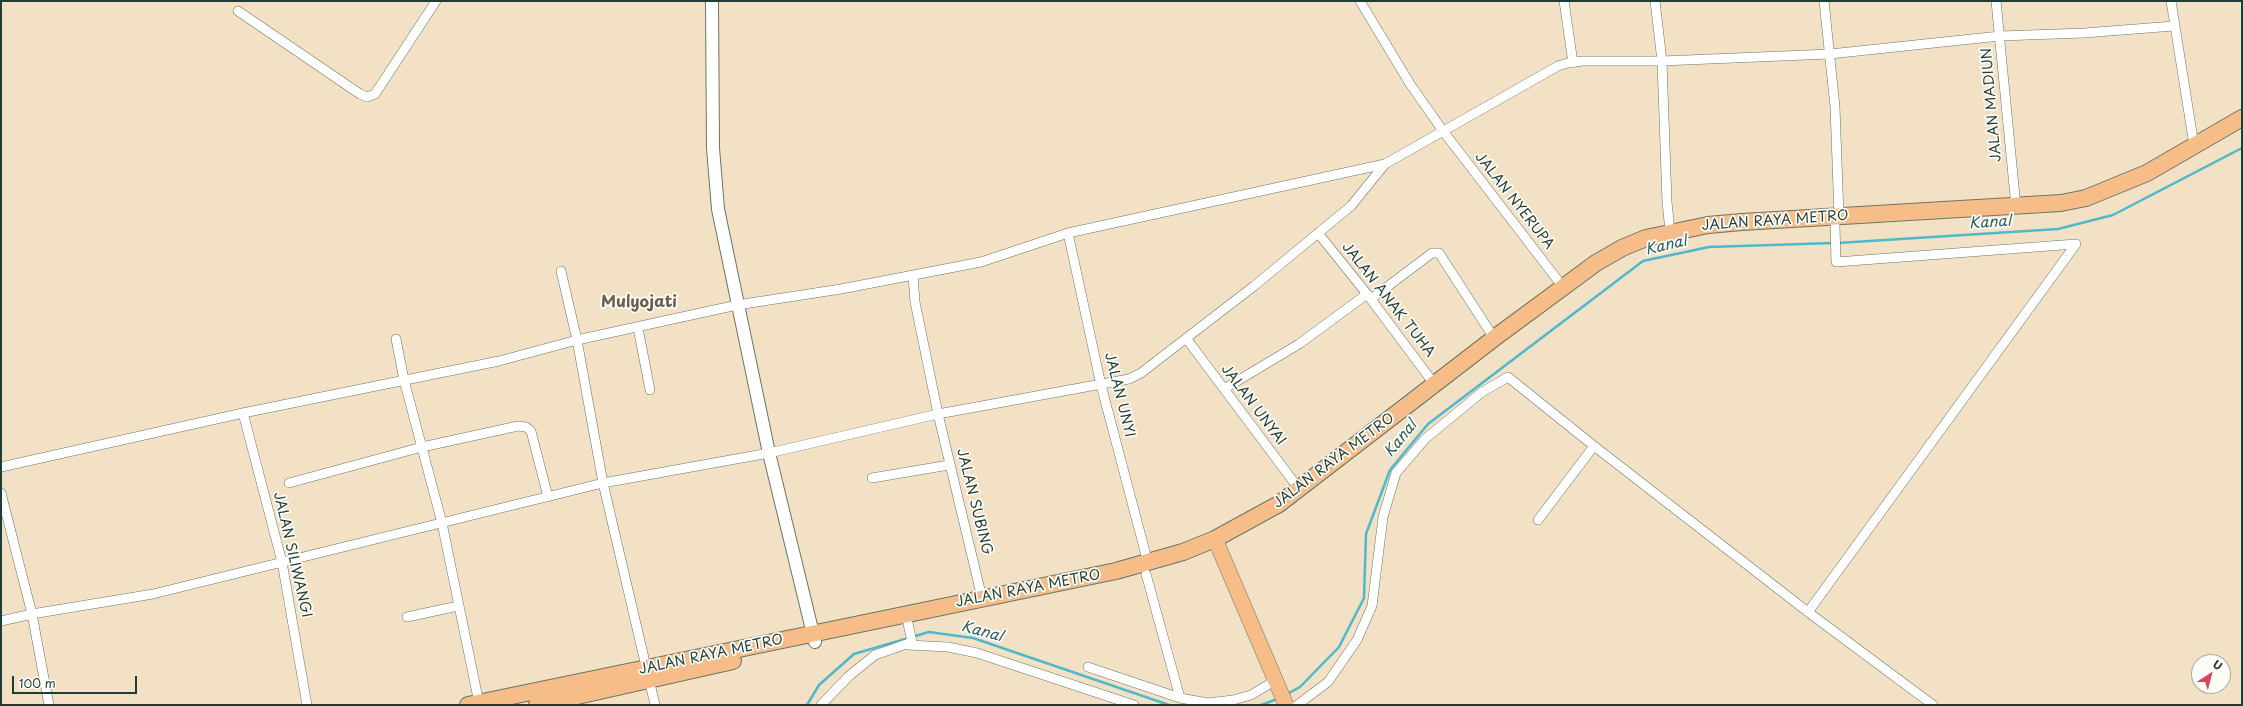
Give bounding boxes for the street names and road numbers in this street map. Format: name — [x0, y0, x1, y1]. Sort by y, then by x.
street label: JALAN MADIUN — [1979, 47, 2005, 163]
street label: JALAN NYERUPA — [1471, 149, 1557, 253]
street label: JALAN RAYA METRO — [1701, 207, 1849, 235]
street label: JALAN ANAK TUHA — [1338, 239, 1438, 361]
street label: JALAN UNYI — [1100, 351, 1138, 439]
street label: JALAN UNYAI — [1217, 361, 1289, 449]
street label: JALAN RAYA METRO — [1270, 410, 1398, 512]
street label: JALAN SUBING — [953, 447, 995, 557]
street label: JALAN SILIWANGI — [269, 490, 315, 620]
street label: JALAN RAYA METRO — [954, 567, 1102, 611]
street label: JALAN RAYA METRO — [637, 631, 785, 679]

